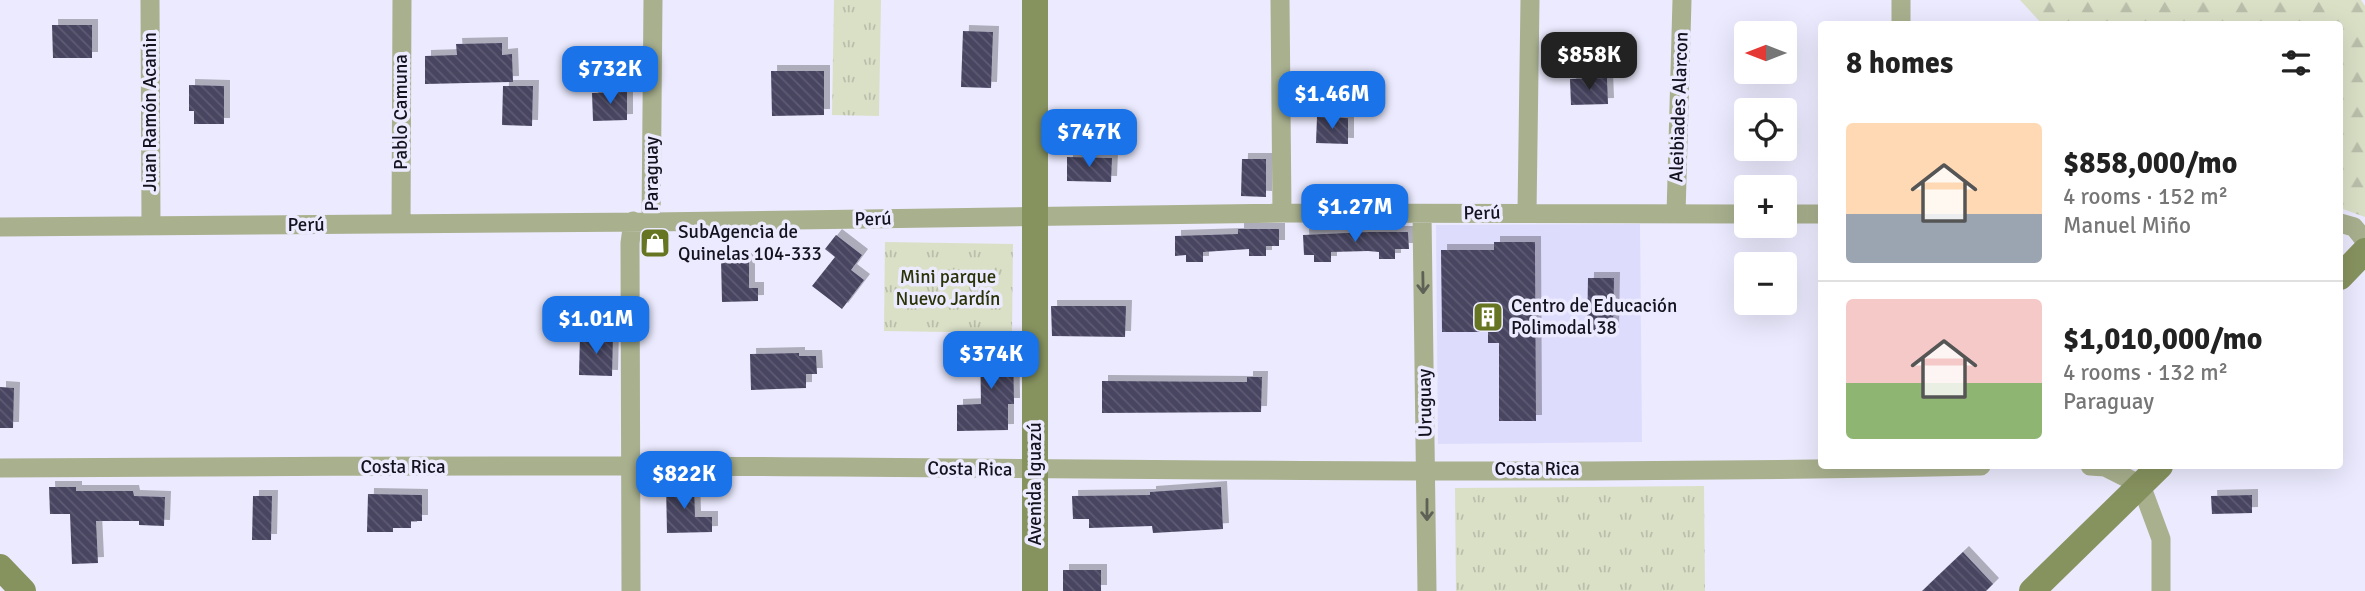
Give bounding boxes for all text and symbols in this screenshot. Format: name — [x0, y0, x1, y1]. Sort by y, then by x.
north arrow — [1734, 21, 1797, 84]
map controls — [1734, 21, 1797, 315]
street label: Aleibiades Alarcon — [1664, 31, 1694, 183]
street label: Juan Ramón Acanin — [138, 32, 162, 192]
pin: $858K — [1540, 32, 1638, 92]
text: $858K — [1557, 40, 1621, 69]
icon: filters — [2277, 44, 2315, 82]
text: 8 homes — [1846, 45, 1953, 82]
pin: $732K — [561, 46, 659, 106]
street label: Pablo Camuna — [389, 54, 413, 170]
text: $732K — [578, 54, 642, 83]
pin: $1.46M — [1275, 72, 1389, 131]
text: $1.46M — [1294, 79, 1370, 108]
button: locate — [1734, 98, 1797, 161]
pin: $747K — [1040, 110, 1138, 169]
text: $747K — [1057, 117, 1121, 146]
street label: Paraguay — [640, 136, 664, 212]
text: $858,000/mo — [2063, 145, 2237, 182]
icon: home — [1902, 151, 1986, 235]
button: + — [1734, 175, 1797, 238]
text: 4 rooms · 152 m² — [2063, 182, 2228, 211]
pin: $1.27M — [1298, 184, 1412, 244]
text: $1.27M — [1317, 192, 1393, 221]
street label: Perú — [1463, 201, 1501, 225]
street label: Perú — [854, 207, 892, 231]
text: Manuel Miño — [2063, 211, 2191, 240]
street label: Perú — [287, 213, 325, 237]
place label: SubAgencia de Quinelas 104-333 — [678, 220, 822, 266]
shop icon: SubAgencia de Quinelas 104-333 — [638, 226, 672, 260]
button: − — [1734, 252, 1797, 315]
park label: Mini parque Nuevo Jardín — [896, 265, 1000, 311]
one-way arrow — [1417, 271, 1430, 294]
place label: Centro de Educación Polimodal 38 — [1511, 294, 1677, 340]
pin: $1.01M — [539, 296, 653, 356]
building icon: Centro de Educación Polimodal 38 — [1471, 300, 1505, 334]
text: $1.01M — [558, 304, 634, 333]
text: $1,010,000/mo — [2063, 321, 2262, 358]
icon: home — [1902, 327, 1986, 411]
pin: $374K — [942, 332, 1040, 391]
text: $374K — [959, 339, 1023, 368]
text: 4 rooms · 132 m² — [2063, 358, 2228, 387]
street label: Uruguay — [1412, 368, 1438, 438]
text: Paraguay — [2063, 387, 2154, 416]
street label: Avenida Iguazú — [1023, 422, 1047, 546]
pin: $822K — [635, 452, 733, 511]
street label: Costa Rica — [360, 455, 446, 479]
street label: Costa Rica — [927, 456, 1013, 482]
street label: Costa Rica — [1494, 457, 1580, 481]
text: $822K — [652, 459, 716, 488]
one-way arrow — [1420, 498, 1433, 521]

